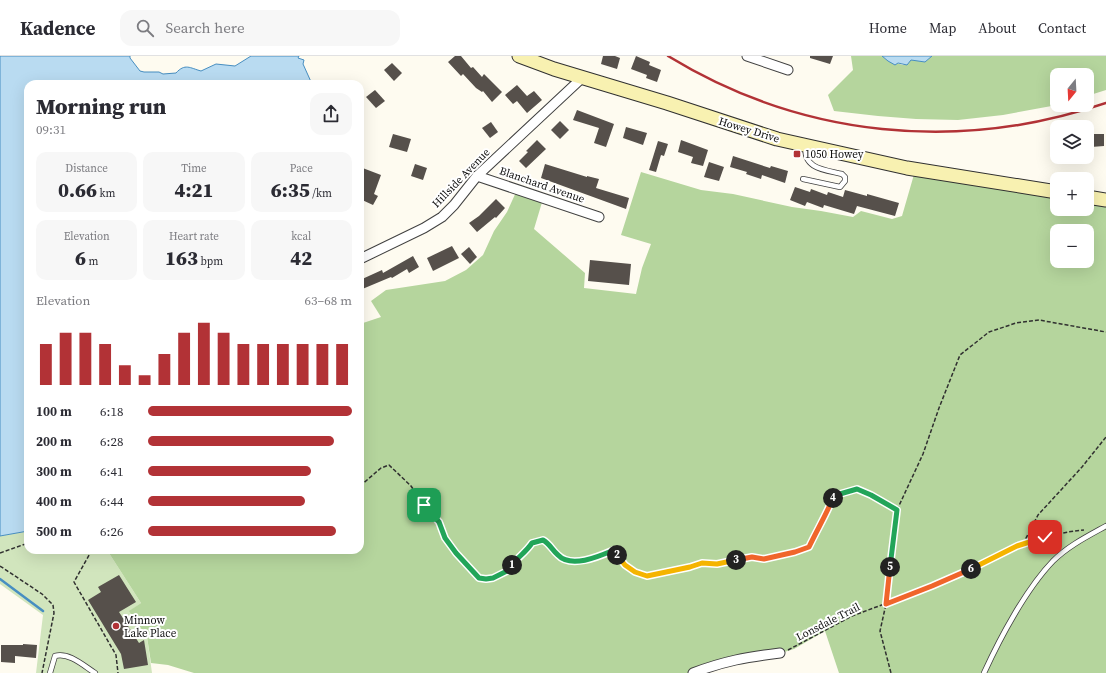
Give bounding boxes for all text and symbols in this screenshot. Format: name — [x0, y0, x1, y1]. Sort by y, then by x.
search box — [120, 10, 400, 46]
text: Kadence — [20, 15, 96, 41]
icon: search — [134, 17, 156, 39]
text: Search here — [166, 17, 245, 38]
text: Home — [869, 18, 907, 38]
text: Map — [929, 18, 956, 38]
text: About — [978, 18, 1016, 38]
text: Contact — [1038, 18, 1086, 38]
north arrow — [1050, 68, 1094, 112]
map controls — [1050, 68, 1094, 268]
text: Morning run — [36, 91, 166, 121]
button: share — [310, 93, 352, 135]
street label: Howey Drive — [717, 114, 782, 146]
button: layers — [1050, 120, 1094, 164]
text: 09:31 — [36, 121, 66, 138]
street label: Hillside Avenue — [429, 145, 493, 211]
place label: 1050 Howey — [805, 147, 864, 162]
marker: 1050 Howey — [792, 149, 802, 159]
text: Distance — [65, 161, 108, 176]
text: Time — [181, 161, 207, 176]
text: Pace — [290, 161, 313, 176]
street label: Blanchard Avenue — [497, 163, 587, 207]
button: + — [1050, 172, 1094, 216]
text: 0.66 — [58, 176, 97, 204]
text: 4:21 — [174, 176, 214, 204]
text: 6:35 — [271, 176, 310, 204]
text: km — [97, 186, 115, 201]
text: /km — [310, 186, 332, 201]
button: − — [1050, 224, 1094, 268]
text: Elevation — [64, 229, 110, 244]
text: Heart rate — [169, 229, 219, 244]
text: kcal — [291, 229, 311, 244]
text: 6 — [75, 244, 86, 272]
text: 163 — [165, 244, 198, 272]
text: 42 — [290, 244, 312, 272]
text: m — [86, 254, 98, 269]
text: bpm — [198, 254, 223, 269]
text: Elevation — [36, 292, 90, 309]
text: 63–68 m — [305, 292, 352, 309]
text: 100 m — [36, 403, 72, 420]
text: 6:18 — [100, 403, 123, 420]
text: 200 m — [36, 433, 72, 450]
text: 6:28 — [100, 433, 123, 450]
text: 300 m — [36, 463, 72, 480]
text: 6:41 — [100, 463, 123, 480]
pin — [407, 488, 441, 522]
pin: 4 — [823, 488, 843, 508]
text: 4 — [830, 490, 836, 505]
text: 400 m — [36, 493, 72, 510]
text: 6:44 — [100, 493, 123, 510]
icon: arrive — [413, 494, 435, 516]
pin — [1028, 520, 1062, 554]
text: 500 m — [36, 523, 72, 540]
text: 6:26 — [100, 523, 123, 540]
icon: check — [1034, 526, 1056, 548]
pin: 2 — [607, 545, 627, 565]
text: 2 — [614, 547, 620, 562]
pin: 3 — [726, 550, 746, 570]
text: 3 — [733, 552, 739, 567]
pin: 1 — [502, 555, 522, 575]
text: 1 — [509, 557, 515, 572]
pin: 5 — [880, 557, 900, 577]
text: 5 — [887, 559, 893, 574]
pin: 6 — [961, 559, 981, 579]
text: 6 — [968, 561, 974, 576]
street label: Lonsdale Trail — [793, 599, 863, 645]
place label: Minnow Lake Place — [124, 613, 177, 641]
marker: Minnow Lake Place — [111, 621, 121, 631]

